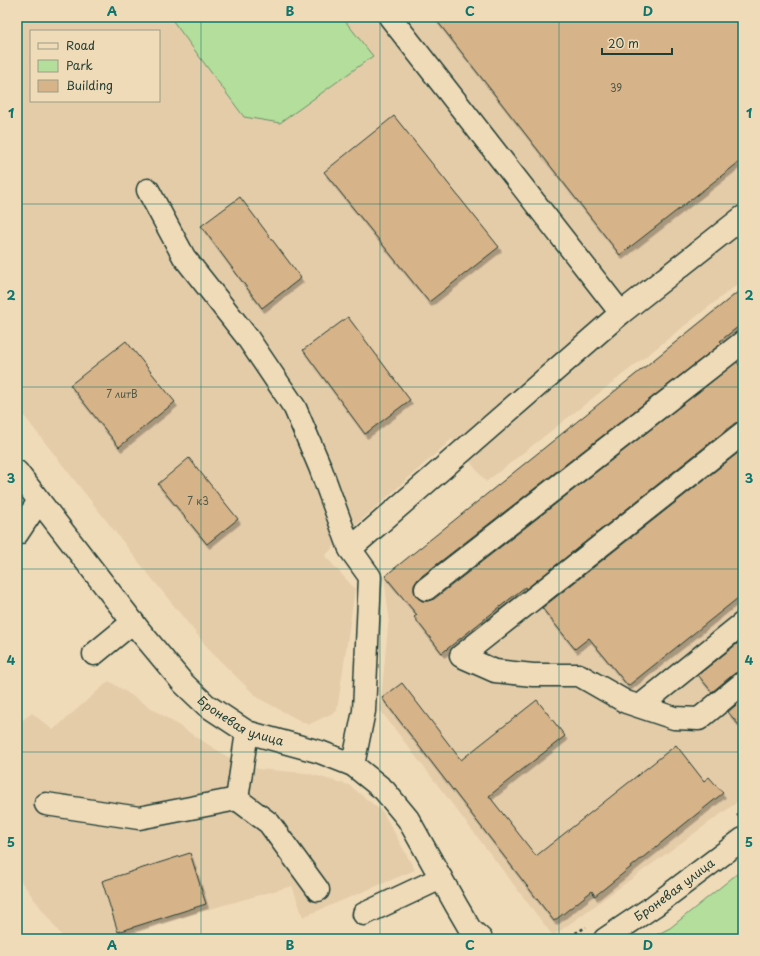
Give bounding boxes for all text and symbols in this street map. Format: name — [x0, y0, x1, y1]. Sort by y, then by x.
text: A — [107, 1, 117, 20]
text: B — [286, 1, 295, 20]
text: C — [465, 1, 475, 20]
text: D — [643, 1, 653, 20]
legend — [30, 30, 160, 102]
scale bar — [602, 30, 672, 56]
text: 20 m — [608, 34, 639, 52]
text: Road — [66, 36, 95, 54]
text: Park — [66, 56, 93, 74]
text: Building — [66, 76, 113, 94]
house number: 39 — [610, 80, 622, 95]
text: 1 — [8, 103, 14, 122]
text: 1 — [746, 103, 752, 122]
text: 2 — [6, 285, 16, 304]
text: 2 — [744, 285, 754, 304]
house number: 7 литВ — [106, 386, 138, 401]
text: 3 — [7, 468, 16, 487]
text: 3 — [745, 468, 754, 487]
house number: 7 к3 — [187, 493, 209, 508]
text: 4 — [7, 650, 16, 669]
text: 4 — [745, 650, 754, 669]
street label: Броневая улица — [194, 691, 286, 750]
text: 5 — [7, 832, 15, 851]
text: 5 — [745, 832, 753, 851]
street label: Броневая улица — [630, 853, 718, 925]
text: A — [107, 935, 117, 954]
text: B — [286, 935, 295, 954]
text: C — [465, 935, 475, 954]
text: D — [643, 935, 653, 954]

